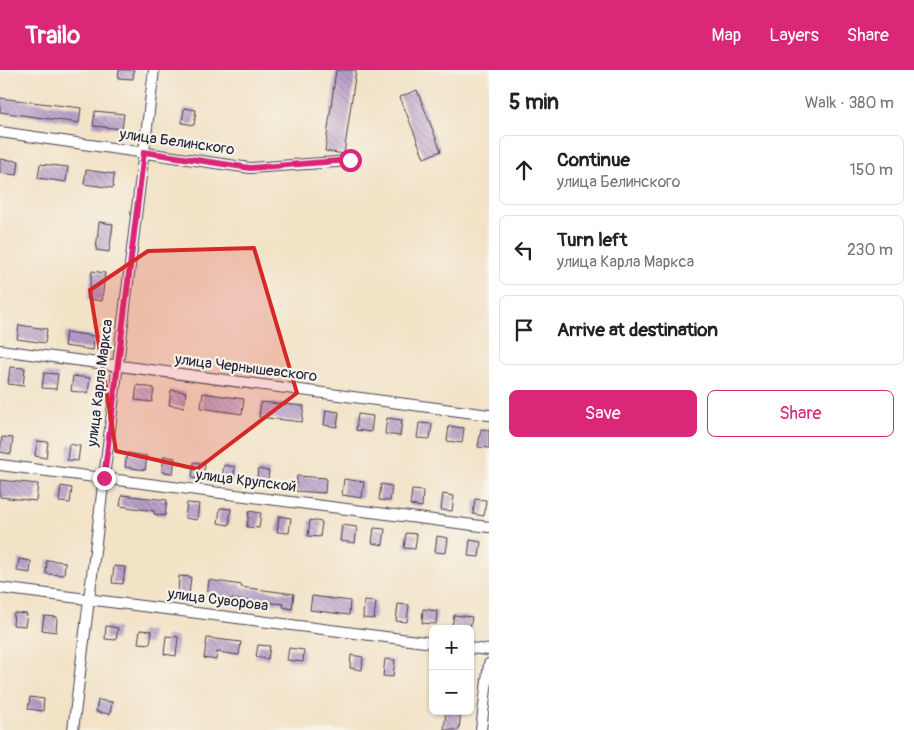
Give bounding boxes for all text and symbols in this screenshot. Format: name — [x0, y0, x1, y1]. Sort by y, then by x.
text: Trailo — [25, 21, 80, 50]
text: Map — [712, 24, 741, 47]
text: Layers — [769, 24, 819, 47]
text: Share — [847, 24, 889, 47]
text: 5 min — [509, 89, 559, 116]
text: Walk · 380 m — [805, 93, 894, 113]
street label: улица Белинского — [117, 124, 236, 159]
text: Continue — [557, 148, 630, 172]
route start — [339, 149, 362, 172]
icon: ahead — [510, 156, 538, 184]
text: 150 m — [849, 160, 893, 180]
text: улица Белинского — [557, 172, 680, 192]
text: Turn left — [557, 228, 627, 252]
icon: left — [510, 236, 538, 264]
text: 230 m — [847, 240, 893, 260]
text: улица Карла Маркса — [557, 252, 694, 272]
icon: arrive — [510, 316, 538, 344]
street label: улица Карла Маркса — [83, 318, 117, 449]
text: Arrive at destination — [557, 318, 718, 342]
street label: улица Чернышевского — [173, 350, 318, 386]
button: Save — [509, 390, 697, 437]
button: Share — [707, 390, 894, 437]
street label: улица Крупской — [194, 465, 297, 497]
route end — [93, 467, 116, 490]
street label: улица Суворова — [166, 584, 269, 616]
map controls — [429, 625, 474, 715]
button: + — [429, 625, 474, 670]
button: − — [429, 670, 474, 715]

